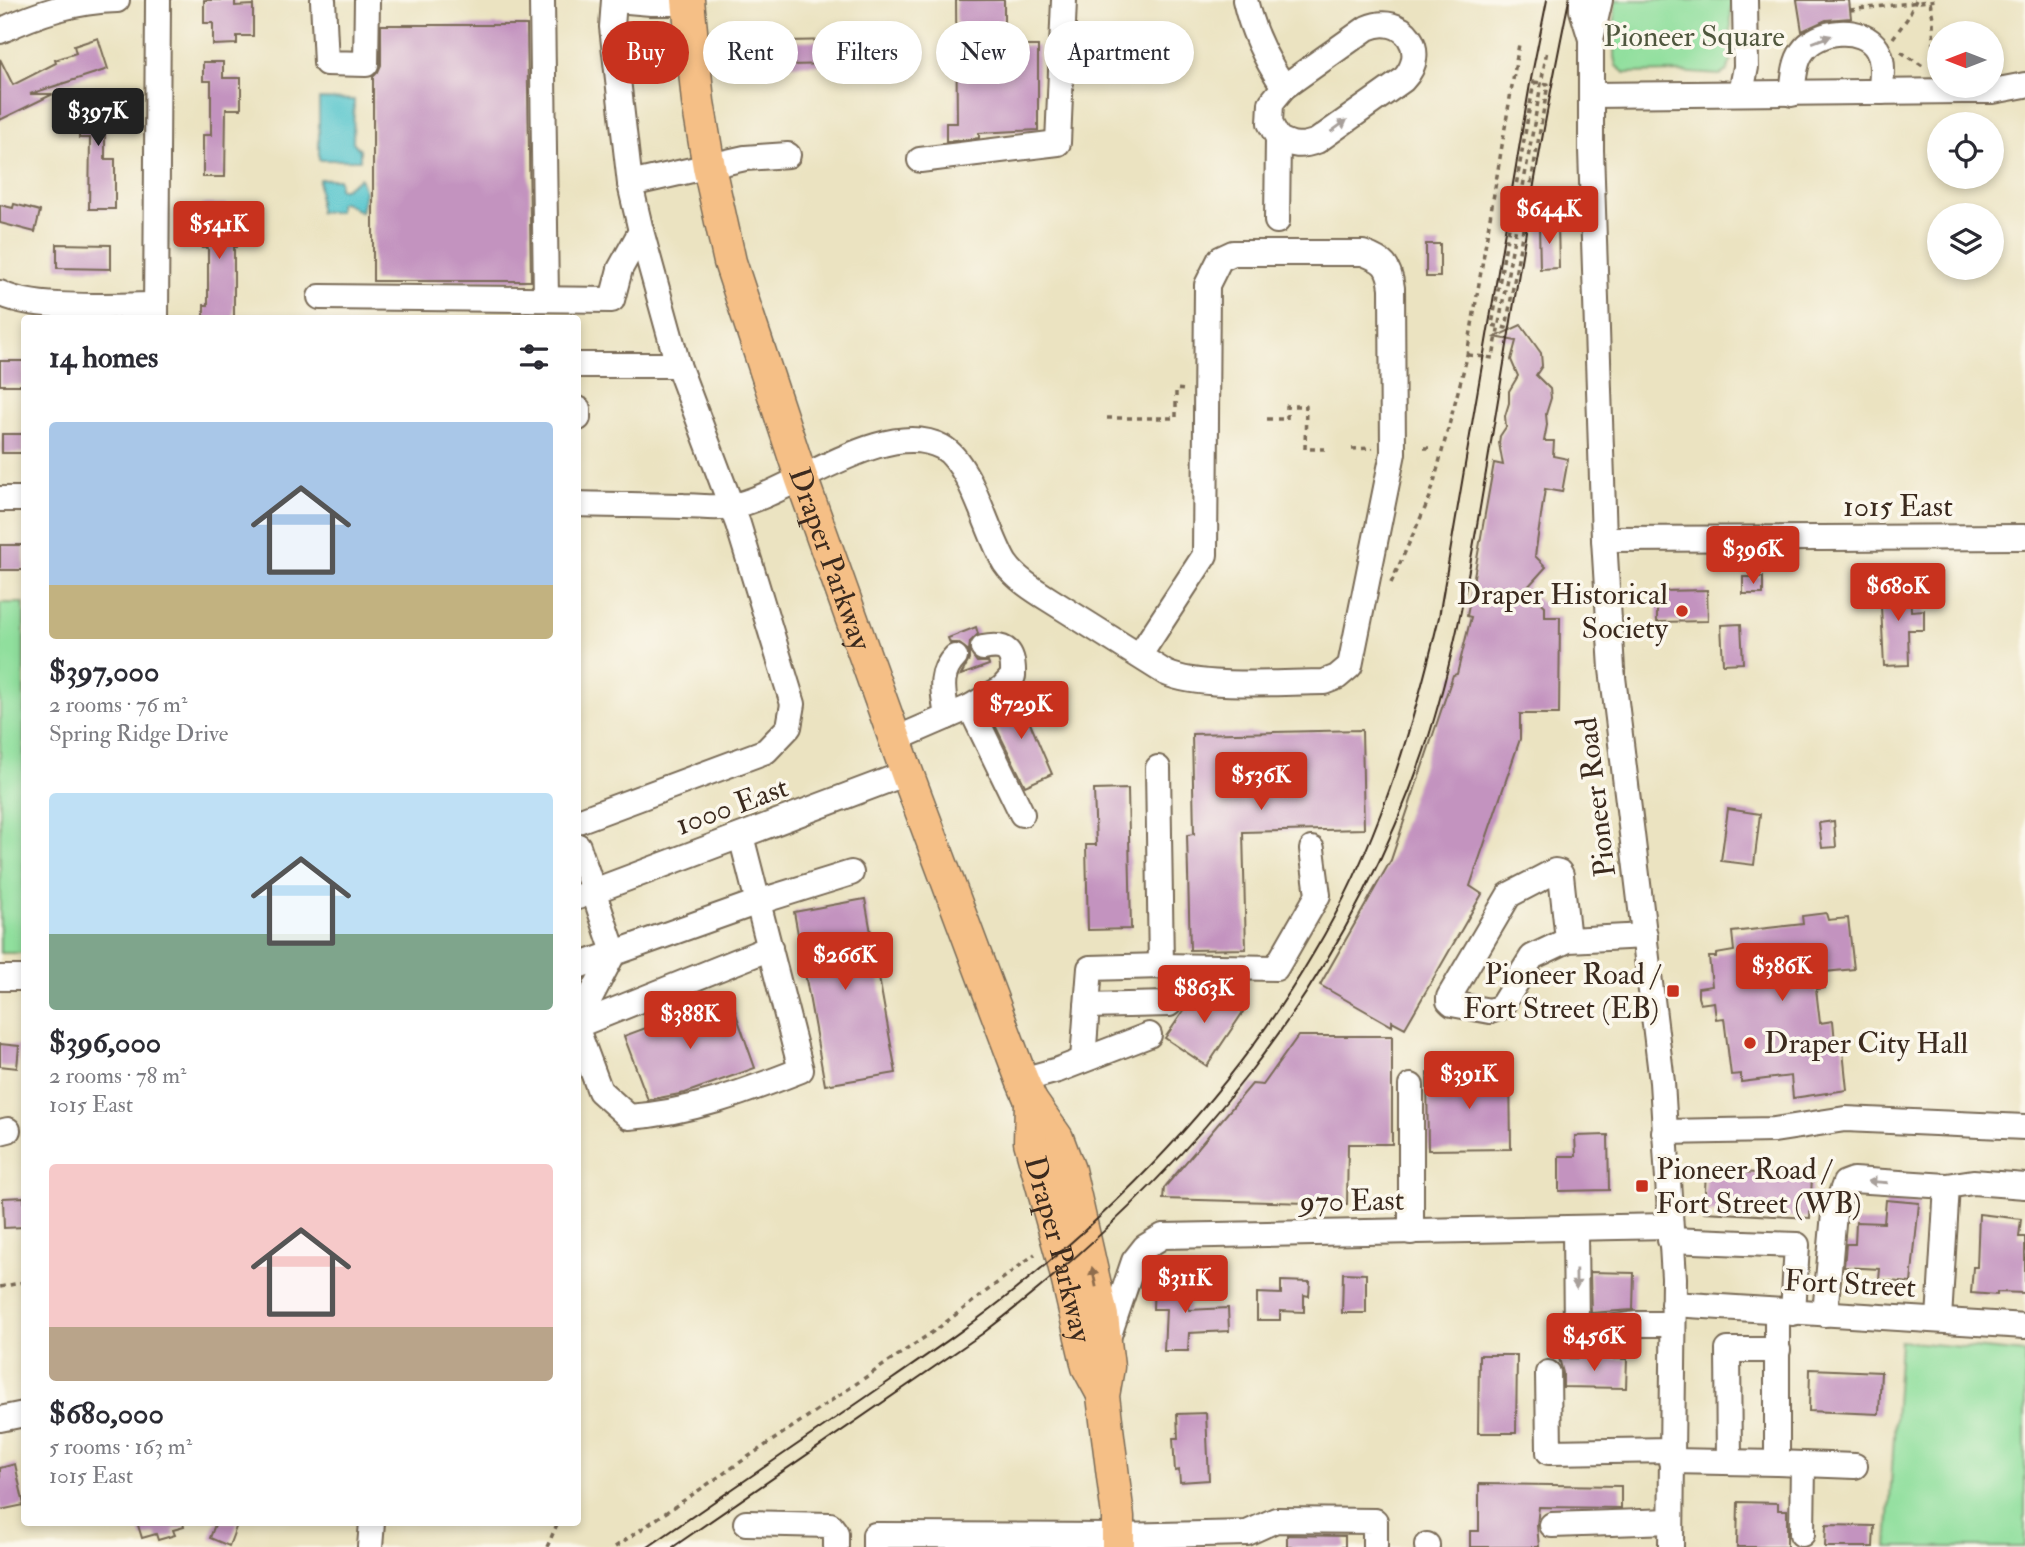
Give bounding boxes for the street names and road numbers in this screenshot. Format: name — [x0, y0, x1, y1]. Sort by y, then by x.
street label: Draper Parkway — [781, 463, 880, 656]
street label: 1015 East — [1843, 488, 1953, 525]
street label: Pioneer Road — [1568, 715, 1624, 879]
street label: 1000 East — [671, 769, 794, 843]
street label: Draper Parkway — [1016, 1152, 1100, 1347]
street label: 970 East — [1297, 1182, 1405, 1220]
street label: Fort Street — [1783, 1262, 1917, 1306]

